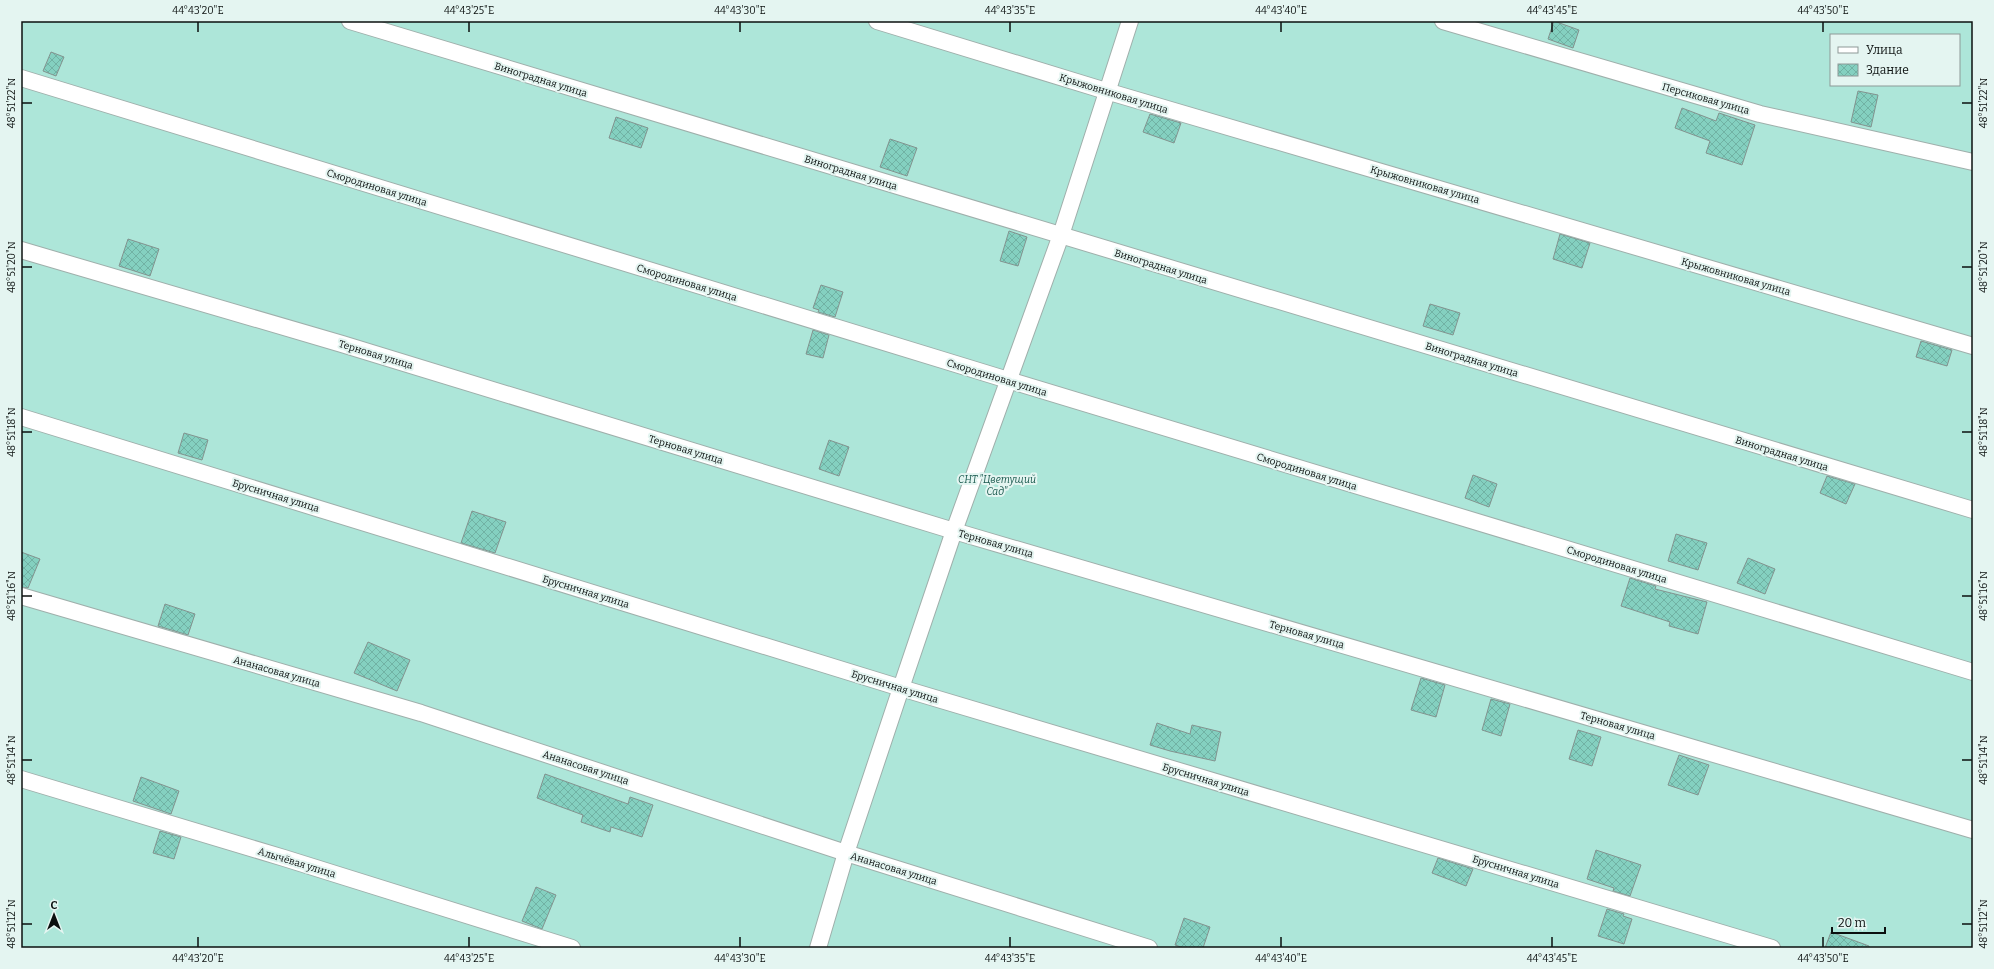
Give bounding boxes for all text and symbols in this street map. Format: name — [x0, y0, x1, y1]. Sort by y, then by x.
text: 44°43'20"E — [172, 5, 224, 17]
text: 44°43'25"E — [444, 5, 494, 17]
text: 44°43'30"E — [714, 5, 766, 17]
text: 44°43'35"E — [985, 5, 1035, 17]
text: 44°43'40"E — [1255, 5, 1307, 17]
text: 44°43'45"E — [1527, 5, 1577, 17]
text: 44°43'50"E — [1797, 5, 1849, 17]
legend — [1830, 34, 1960, 86]
text: Улица — [1866, 43, 1903, 57]
street label: Виноградная улица — [493, 60, 589, 100]
text: Здание — [1866, 63, 1909, 77]
street label: Крыжовниковая улица — [1058, 72, 1170, 116]
text: 48°51'22"N — [6, 78, 18, 128]
text: 48°51'22"N — [1978, 78, 1990, 128]
street label: Персиковая улица — [1661, 81, 1751, 117]
street label: Виноградная улица — [803, 153, 899, 193]
street label: Крыжовниковая улица — [1369, 164, 1481, 206]
street label: Смородиновая улица — [325, 167, 429, 209]
text: 48°51'20"N — [6, 241, 18, 293]
text: 48°51'20"N — [1978, 241, 1990, 293]
street label: Виноградная улица — [1113, 247, 1209, 287]
street label: Крыжовниковая улица — [1680, 256, 1792, 298]
street label: Смородиновая улица — [635, 262, 739, 304]
street label: Терновая улица — [337, 338, 415, 372]
street label: Виноградная улица — [1424, 340, 1520, 380]
street label: Смородиновая улица — [945, 357, 1049, 399]
text: 48°51'18"N — [6, 407, 18, 457]
text: 48°51'18"N — [1978, 407, 1990, 457]
street label: Терновая улица — [647, 433, 725, 467]
street label: Виноградная улица — [1734, 434, 1830, 474]
street label: Смородиновая улица — [1255, 451, 1359, 493]
park label: СНТ "Цветущий Сад" — [958, 474, 1036, 498]
street label: Брусничная улица — [231, 477, 321, 515]
street label: Терновая улица — [957, 528, 1035, 561]
street label: Смородиновая улица — [1565, 544, 1669, 586]
text: 48°51'16"N — [6, 571, 18, 621]
text: 48°51'16"N — [1978, 571, 1990, 621]
street label: Брусничная улица — [541, 573, 631, 611]
street label: Терновая улица — [1268, 619, 1346, 652]
street label: Ананасовая улица — [232, 654, 322, 690]
street label: Брусничная улица — [850, 668, 940, 706]
street label: Терновая улица — [1579, 710, 1657, 743]
text: 48°51'14"N — [6, 735, 18, 785]
text: 48°51'14"N — [1978, 735, 1990, 785]
street label: Ананасовая улица — [541, 748, 631, 788]
street label: Брусничная улица — [1161, 761, 1251, 799]
street label: Алычёвая улица — [256, 845, 338, 881]
street label: Ананасовая улица — [849, 850, 939, 888]
street label: Брусничная улица — [1471, 853, 1561, 891]
north arrow — [34, 895, 74, 935]
text: 48°51'12"N — [6, 899, 18, 949]
text: С — [51, 899, 58, 912]
text: 48°51'12"N — [1978, 899, 1990, 949]
scale bar — [1832, 909, 1885, 935]
text: 20 m — [1838, 916, 1867, 930]
text: 44°43'20"E — [172, 953, 224, 965]
text: 44°43'25"E — [444, 953, 494, 965]
text: 44°43'30"E — [714, 953, 766, 965]
text: 44°43'35"E — [985, 953, 1035, 965]
text: 44°43'40"E — [1255, 953, 1307, 965]
text: 44°43'45"E — [1527, 953, 1577, 965]
text: 44°43'50"E — [1797, 953, 1849, 965]

